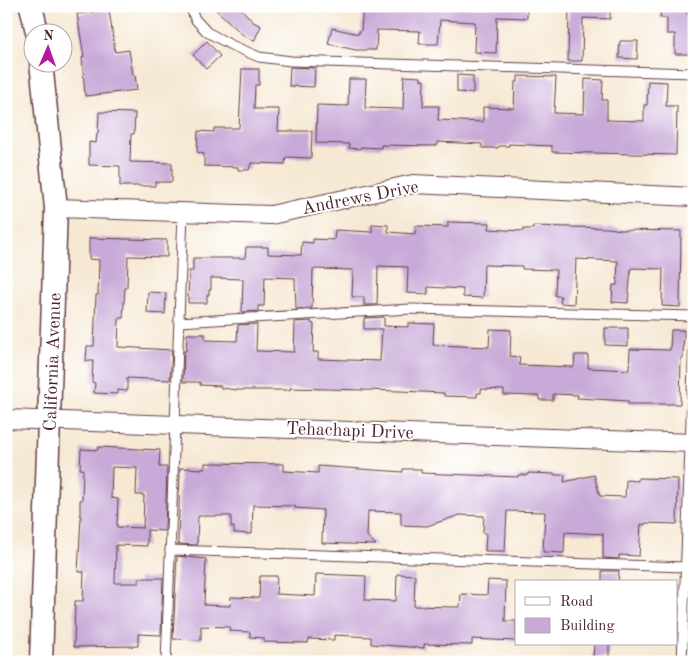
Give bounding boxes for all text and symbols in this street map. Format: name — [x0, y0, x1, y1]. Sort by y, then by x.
north arrow — [22, 22, 72, 72]
text: N — [43, 29, 54, 43]
street label: Andrews Drive — [300, 178, 420, 218]
street label: California Avenue — [42, 292, 64, 432]
street label: Tehachapi Drive — [286, 420, 414, 442]
legend — [515, 580, 678, 646]
text: Road — [560, 595, 594, 610]
text: Building — [560, 619, 615, 634]

